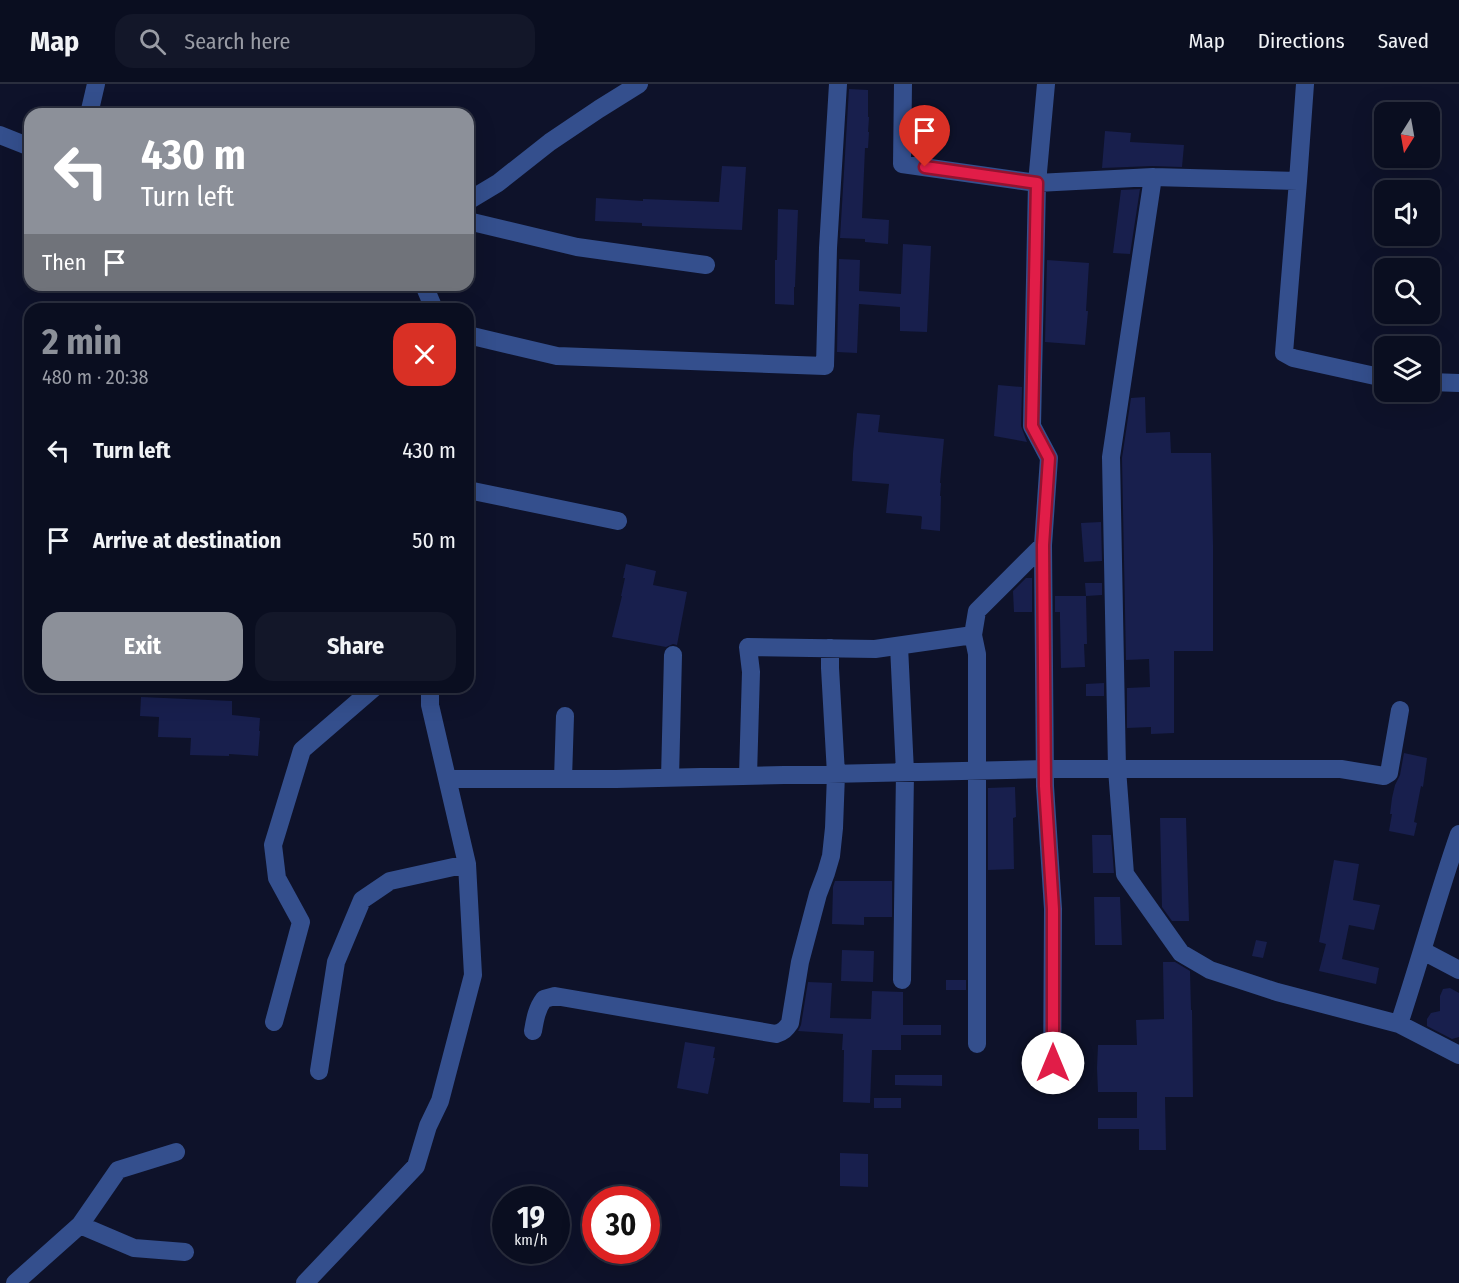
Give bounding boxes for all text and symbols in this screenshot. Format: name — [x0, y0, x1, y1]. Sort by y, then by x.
search box — [115, 14, 535, 68]
text: Map — [30, 25, 79, 58]
icon: search — [136, 25, 169, 58]
text: Search here — [184, 28, 290, 55]
text: Map — [1188, 28, 1225, 54]
text: Directions — [1258, 28, 1345, 54]
text: Saved — [1378, 28, 1429, 54]
north arrow — [1374, 102, 1440, 168]
map controls — [1374, 102, 1440, 402]
pin — [899, 105, 950, 167]
icon: arrive — [908, 114, 941, 147]
text: 430 m — [141, 130, 246, 180]
icon: left — [42, 132, 120, 210]
button: sound — [1374, 180, 1440, 246]
text: Turn left — [141, 181, 234, 213]
icon: arrive — [98, 246, 131, 279]
text: Then — [42, 249, 86, 276]
button: search — [1374, 258, 1440, 324]
text: 2 min — [42, 320, 122, 364]
button: close — [393, 323, 456, 386]
button: layers — [1374, 336, 1440, 402]
text: 480 m · 20:38 — [42, 365, 149, 389]
icon: left — [42, 434, 75, 467]
text: Turn left — [93, 437, 171, 464]
text: 430 m — [402, 437, 456, 464]
icon: arrive — [42, 524, 75, 557]
text: Arrive at destination — [93, 527, 281, 554]
text: 50 m — [412, 527, 456, 554]
button: Exit — [42, 612, 243, 681]
button: Share — [255, 612, 456, 681]
position arrow — [1021, 1031, 1085, 1095]
speed limit sign: 30 — [582, 1186, 660, 1264]
text: 19 — [517, 1200, 545, 1236]
text: km/h — [514, 1231, 548, 1249]

